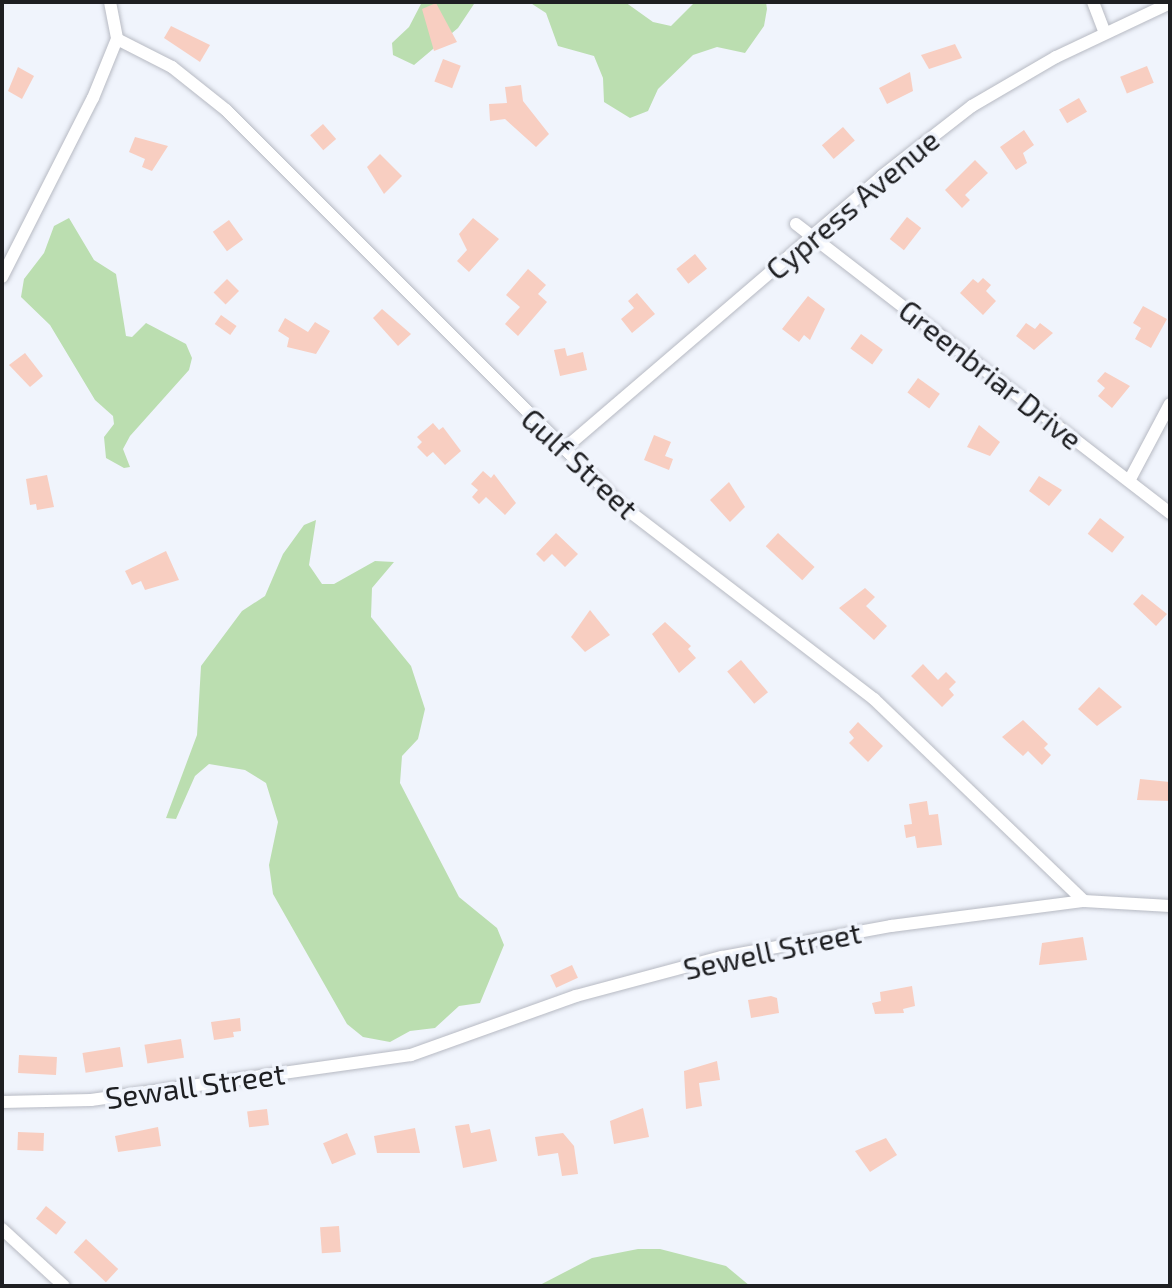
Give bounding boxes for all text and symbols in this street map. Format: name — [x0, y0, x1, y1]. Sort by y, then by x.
street label: Cypress Avenue — [758, 121, 946, 287]
street label: Greenbriar Drive — [892, 291, 1090, 457]
street label: Gulf Street — [514, 400, 646, 526]
street label: Sewell Street — [679, 914, 865, 986]
street label: Sewall Street — [102, 1055, 288, 1115]

